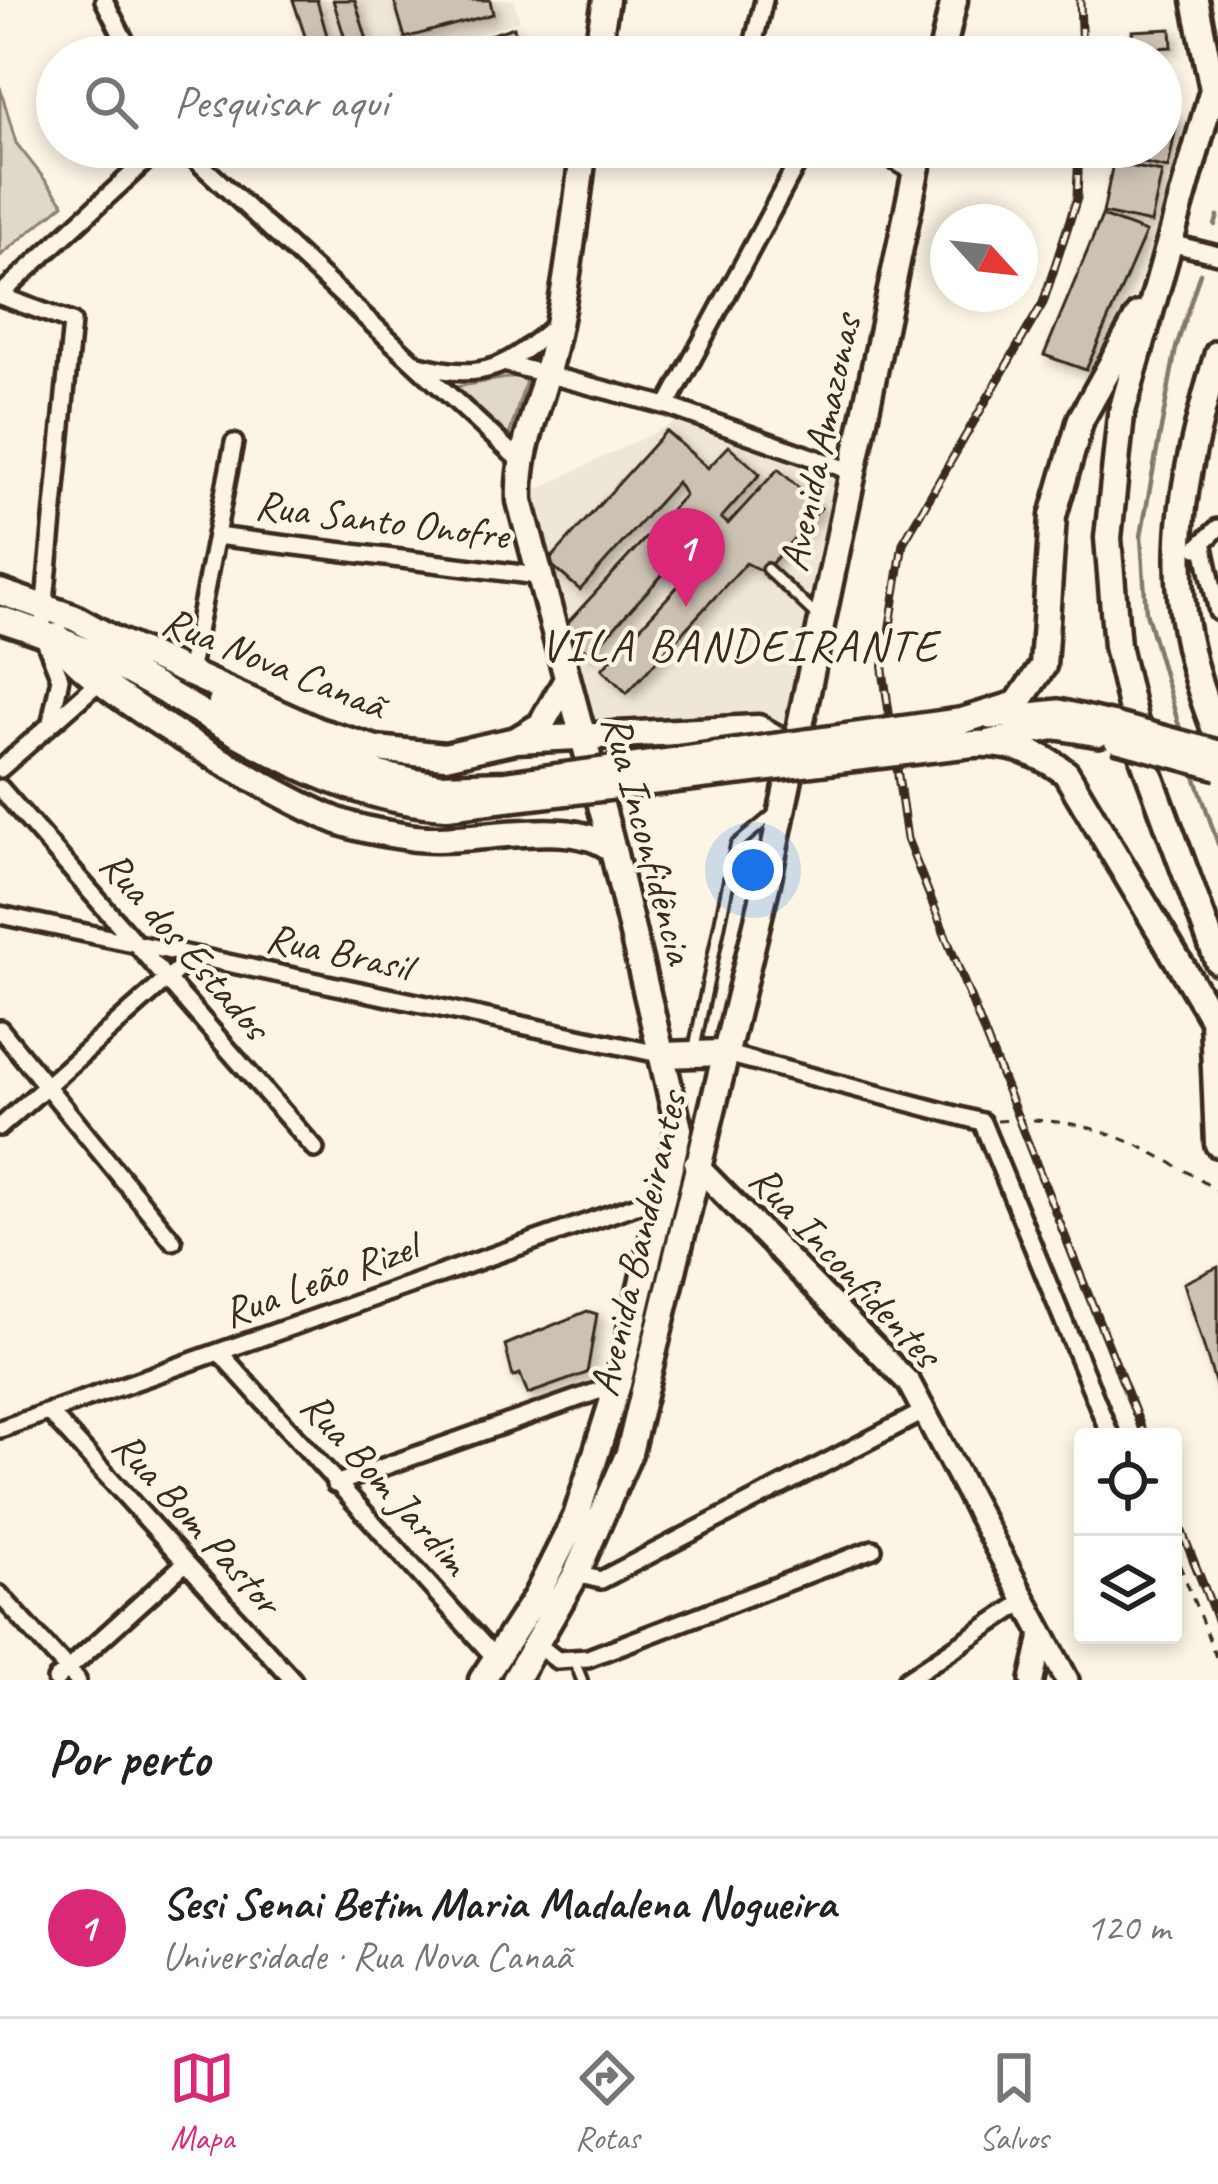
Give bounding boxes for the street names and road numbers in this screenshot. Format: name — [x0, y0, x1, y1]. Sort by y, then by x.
street label: Avenida Amazonas — [767, 306, 874, 576]
street label: Rua Santo Onofre — [252, 478, 514, 562]
street label: Rua Nova Canaã — [155, 594, 398, 734]
street label: Rua Inconfidência — [589, 709, 707, 972]
street label: Rua dos Estados — [88, 839, 284, 1054]
street label: Rua Brasil — [262, 911, 423, 995]
street label: Avenida Bandeirantes — [577, 1083, 700, 1401]
street label: Rua Inconfidentes — [738, 1154, 955, 1381]
street label: Rua Leão Rizel — [215, 1218, 431, 1340]
street label: Rua Bom Jardim — [289, 1381, 483, 1588]
street label: Rua Bom Pastor — [101, 1420, 296, 1629]

